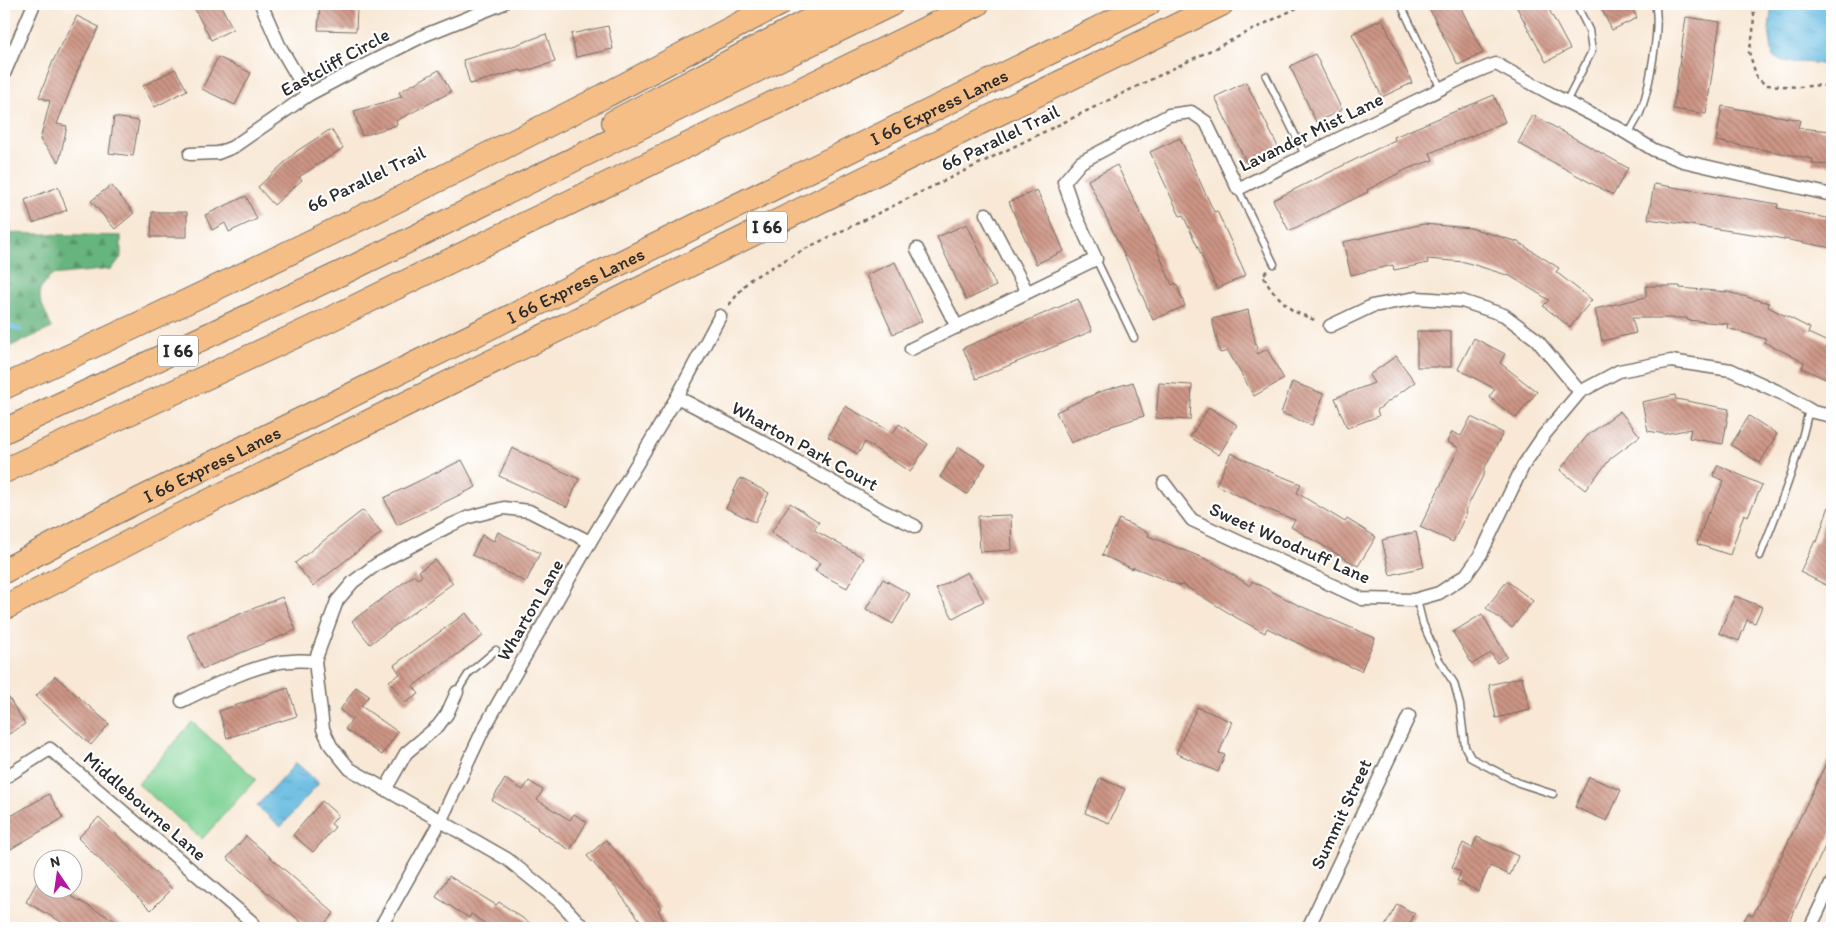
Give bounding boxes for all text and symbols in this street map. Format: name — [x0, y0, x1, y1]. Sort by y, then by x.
street label: Eastcliff Circle — [277, 23, 393, 101]
street label: I 66 Express Lanes — [866, 63, 1012, 150]
street label: Lavander Mist Lane — [1235, 87, 1387, 177]
street label: 66 Parallel Trail — [937, 99, 1064, 177]
street label: 66 Parallel Trail — [303, 140, 430, 218]
road number: I 66 — [747, 212, 787, 242]
street label: I 66 Express Lanes — [503, 242, 648, 329]
road number: I 66 — [158, 336, 198, 366]
street label: Wharton Park Court — [728, 396, 882, 496]
street label: I 66 Express Lanes — [140, 420, 284, 508]
street label: Sweet Woodruff Lane — [1206, 497, 1374, 589]
street label: Wharton Lane — [492, 555, 568, 665]
street label: Middlebourne Lane — [79, 746, 211, 866]
street label: Summit Street — [1305, 755, 1377, 873]
north arrow — [32, 850, 82, 900]
text: N — [49, 852, 62, 871]

